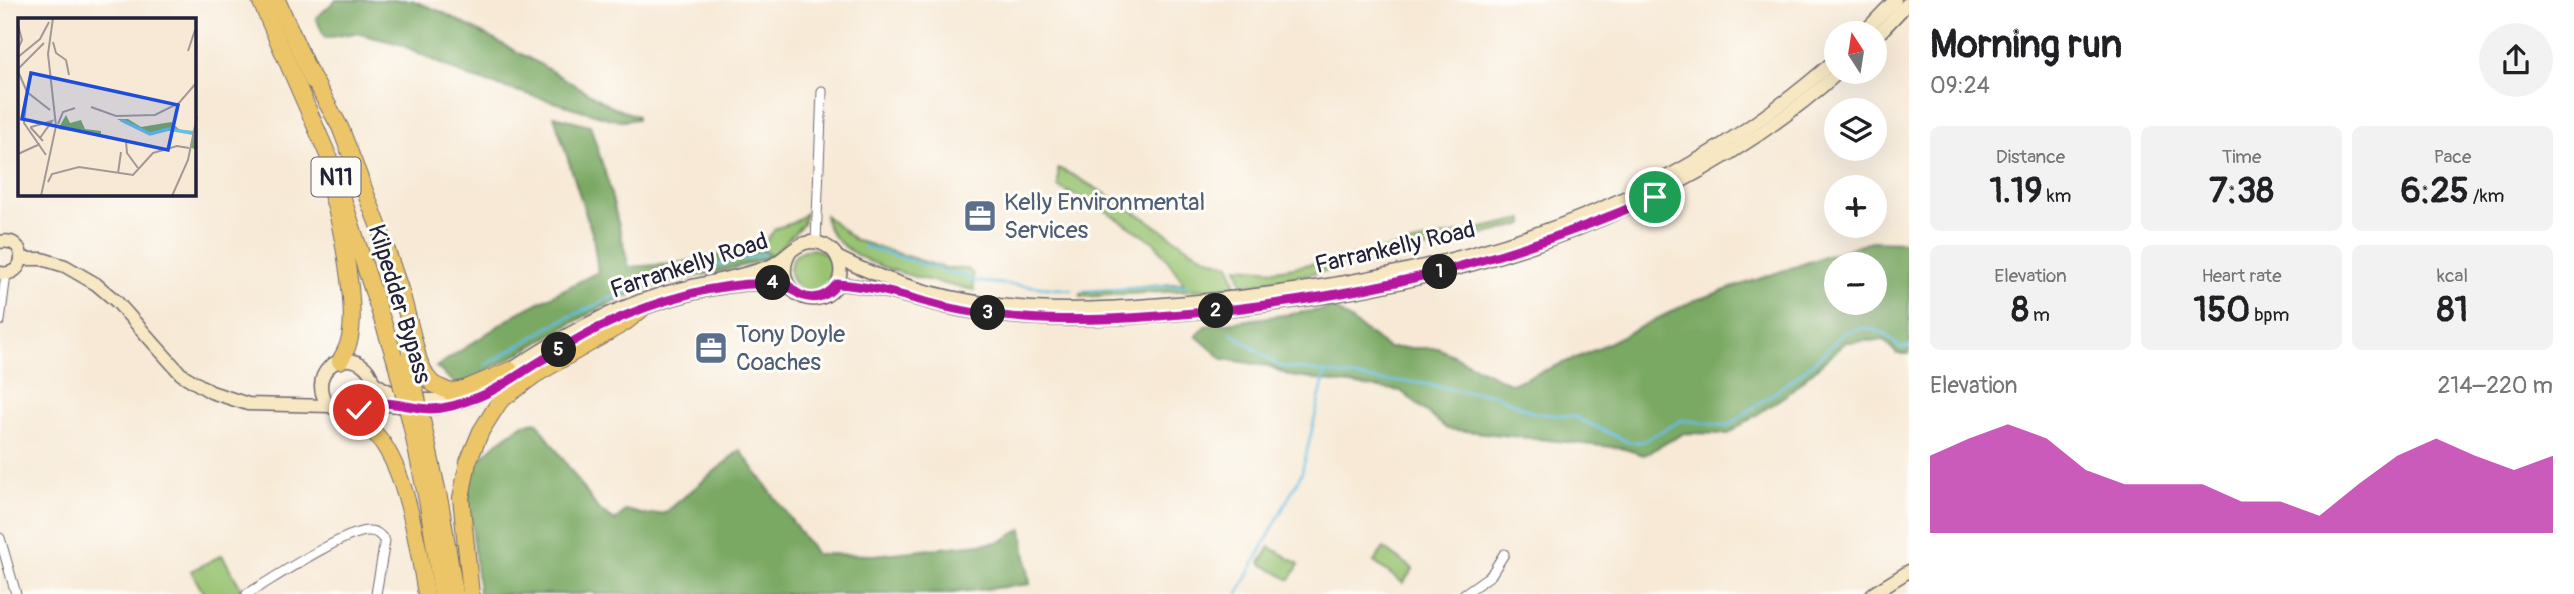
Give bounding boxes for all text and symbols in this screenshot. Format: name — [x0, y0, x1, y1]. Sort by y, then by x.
inset map — [18, 18, 196, 196]
north arrow — [1824, 21, 1886, 84]
map controls — [1824, 21, 1887, 315]
text: Morning run — [1930, 21, 2122, 69]
button: share — [2479, 23, 2553, 97]
text: 09:24 — [1930, 71, 1990, 100]
button: layers — [1824, 98, 1887, 161]
text: Distance — [1996, 145, 2065, 169]
text: Time — [2222, 145, 2261, 169]
text: Pace — [2434, 145, 2471, 169]
road number: N11 — [312, 158, 360, 196]
pin — [1625, 167, 1685, 227]
text: 1.19 — [1990, 169, 2043, 213]
text: 7:38 — [2209, 169, 2274, 213]
text: 6:25 — [2400, 169, 2469, 213]
button: + — [1824, 175, 1887, 238]
icon: arrive — [1636, 178, 1674, 216]
text: km — [2043, 184, 2071, 208]
text: /km — [2469, 184, 2505, 208]
place label: Kelly Environmental Services — [1004, 188, 1205, 245]
office icon: Kelly Environmental Services — [961, 197, 999, 235]
street label: Farrankelly Road — [1312, 215, 1478, 280]
street label: Kilpedder Bypass — [362, 221, 438, 387]
street label: Farrankelly Road — [607, 226, 772, 305]
button: − — [1824, 252, 1887, 315]
pin: 1 — [1422, 254, 1458, 290]
text: 1 — [1436, 259, 1443, 283]
text: Elevation — [1994, 264, 2067, 288]
text: Heart rate — [2201, 264, 2282, 288]
text: kcal — [2437, 264, 2468, 288]
pin: 4 — [756, 266, 790, 300]
text: 4 — [767, 270, 778, 294]
text: 8 — [2011, 288, 2029, 332]
text: 150 — [2194, 288, 2250, 332]
text: 81 — [2437, 288, 2468, 332]
pin: 2 — [1198, 294, 1234, 328]
pin: 3 — [970, 296, 1006, 330]
text: 2 — [1210, 298, 1221, 322]
text: 3 — [982, 300, 993, 324]
text: m — [2029, 303, 2050, 327]
text: bpm — [2250, 303, 2289, 327]
place label: Tony Doyle Coaches — [736, 320, 845, 377]
office icon: Tony Doyle Coaches — [692, 329, 730, 367]
pin: 5 — [542, 332, 576, 368]
text: 5 — [553, 337, 564, 361]
text: Elevation — [1930, 371, 2018, 400]
text: 214–220 m — [2437, 371, 2553, 400]
pin — [329, 380, 389, 440]
icon: check — [340, 391, 378, 429]

